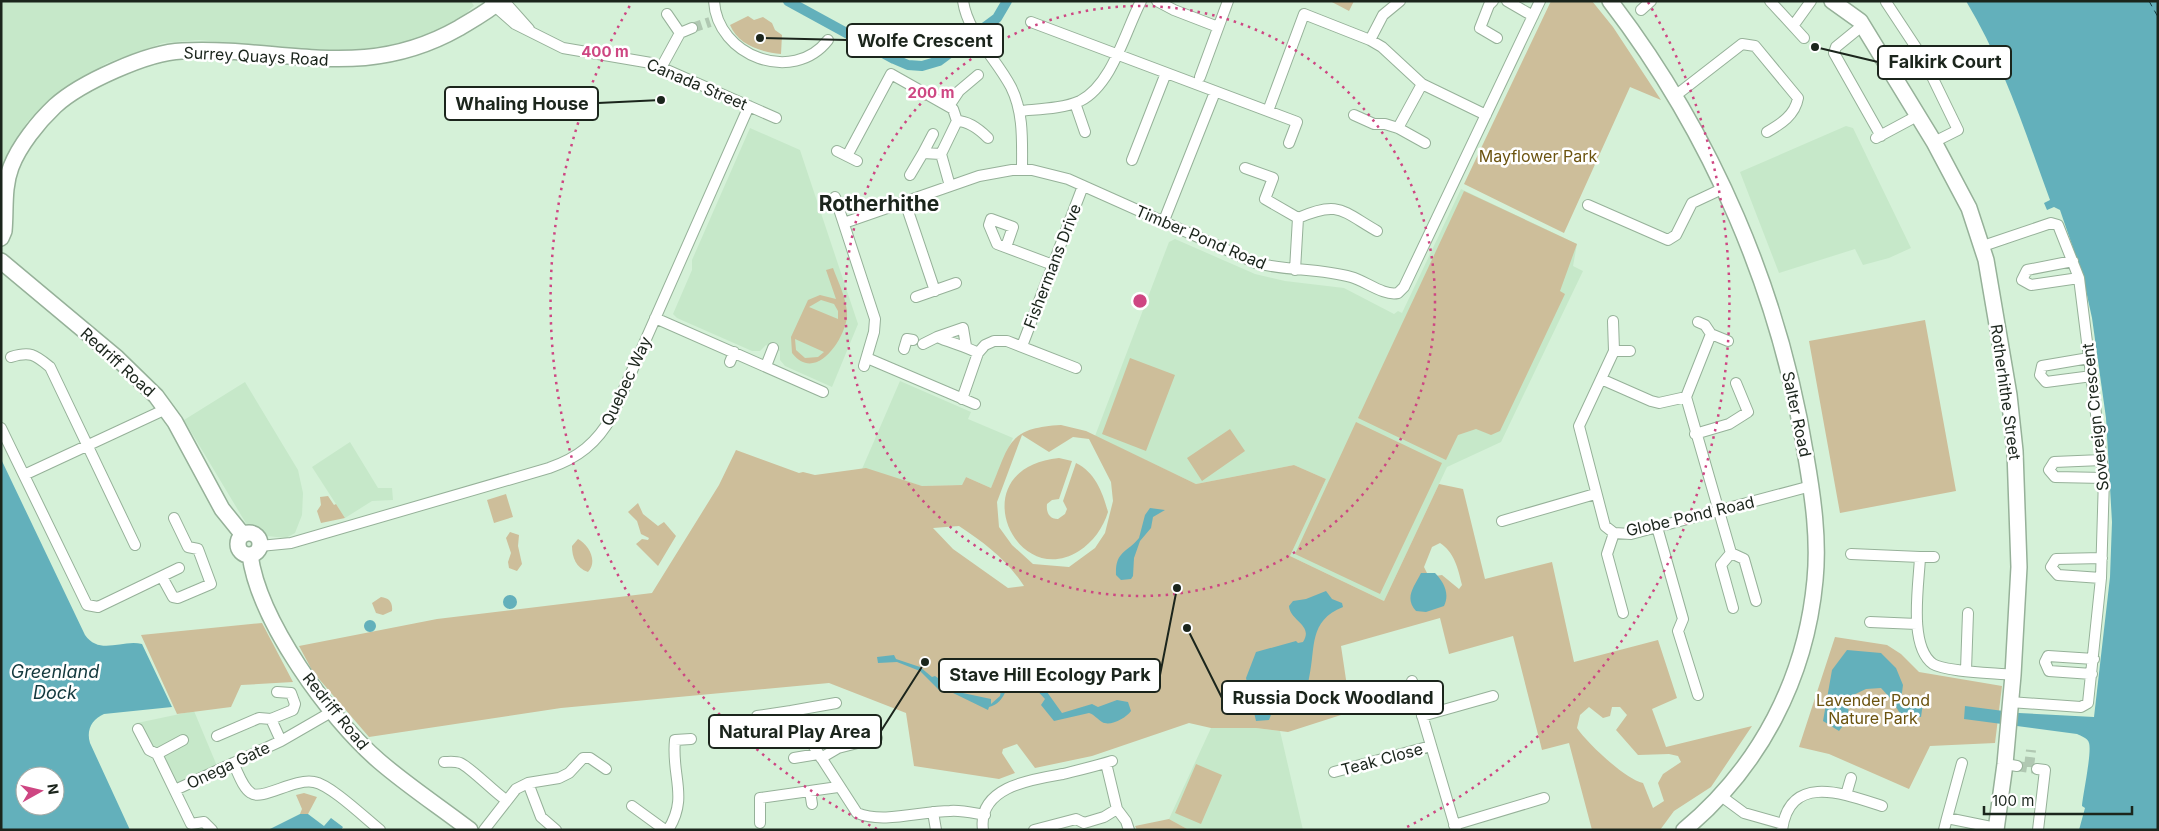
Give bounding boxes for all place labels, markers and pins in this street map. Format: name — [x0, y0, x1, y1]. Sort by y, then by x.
callout: Wolfe Crescent — [847, 24, 1003, 57]
callout: Falkirk Court — [1878, 46, 2011, 79]
callout: Whaling House — [445, 87, 598, 120]
centre of rings — [1131, 292, 1149, 310]
callout: Stave Hill Ecology Park — [939, 659, 1160, 692]
callout: Russia Dock Woodland — [1222, 681, 1443, 714]
callout: Natural Play Area — [709, 715, 881, 748]

